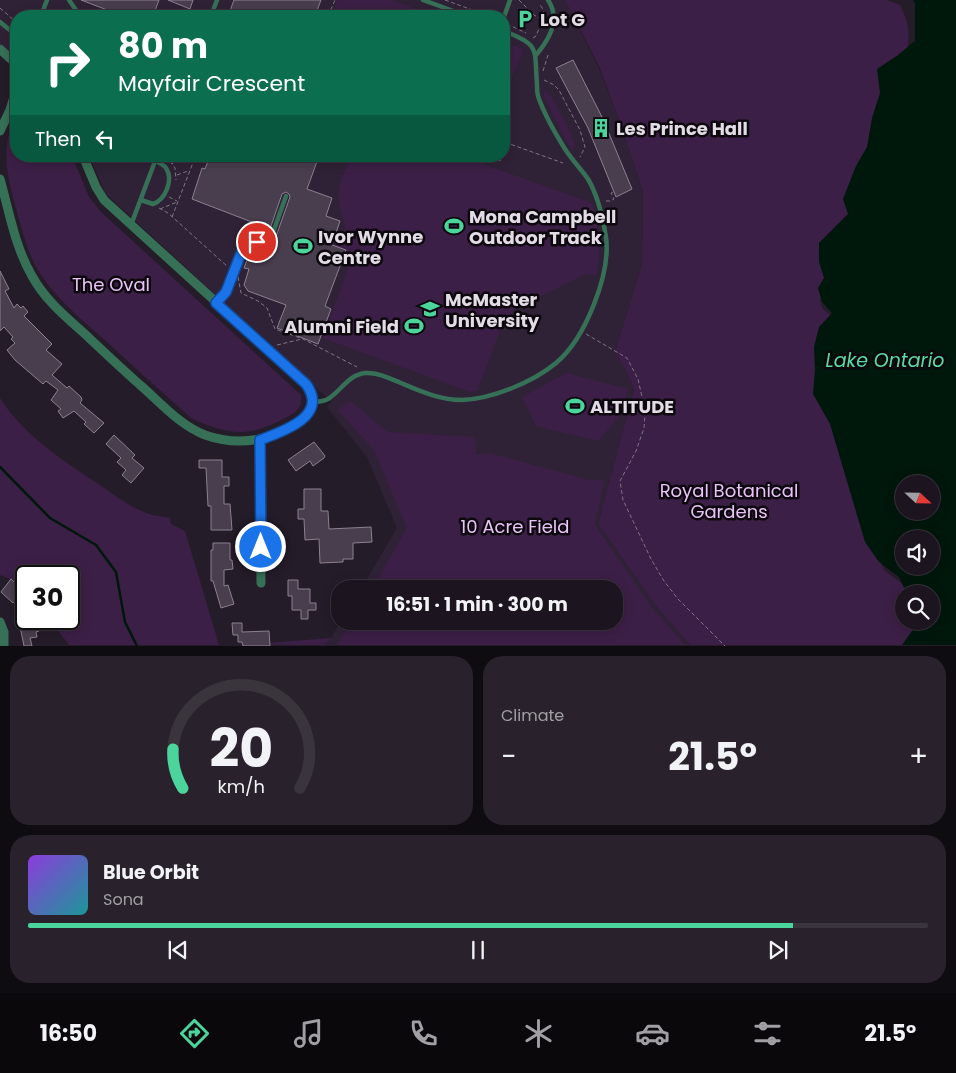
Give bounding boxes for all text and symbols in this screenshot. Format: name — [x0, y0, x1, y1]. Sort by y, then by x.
place label: Lot G — [540, 7, 585, 32]
parking icon: Lot G — [514, 8, 536, 30]
text: 80 m — [118, 21, 208, 70]
icon: right — [35, 30, 100, 95]
text: Mayfair Crescent — [118, 68, 305, 99]
place label: Les Prince Hall — [616, 116, 748, 141]
building icon: Les Prince Hall — [590, 117, 612, 139]
icon: left — [91, 125, 119, 153]
text: Then — [35, 126, 81, 153]
place label: Mona Campbell Outdoor Track — [469, 204, 616, 250]
sports icon: Mona Campbell Outdoor Track — [443, 215, 465, 237]
pin — [236, 221, 278, 263]
place label: Ivor Wynne Centre — [318, 224, 423, 270]
icon: arrive — [243, 228, 271, 256]
sports icon: Ivor Wynne Centre — [292, 235, 314, 257]
park label: The Oval — [72, 272, 150, 297]
place label: McMaster University — [445, 287, 540, 333]
school or university icon: McMaster University — [419, 298, 441, 320]
place label: Alumni Field — [284, 314, 399, 339]
sports icon: Alumni Field — [403, 315, 425, 337]
water label: Lake Ontario — [825, 347, 945, 374]
place label: ALTITUDE — [590, 394, 674, 419]
sports icon: ALTITUDE — [564, 395, 586, 417]
north arrow — [895, 475, 940, 520]
map controls — [895, 475, 940, 630]
park label: Royal Botanical Gardens — [660, 478, 798, 524]
park label: 10 Acre Field — [461, 514, 569, 539]
position arrow — [234, 520, 286, 572]
button: sound — [895, 530, 940, 575]
speed limit sign: 30 — [15, 565, 80, 630]
button: search — [895, 585, 940, 630]
text: 16:51 · 1 min · 300 m — [386, 591, 568, 618]
text: Climate — [501, 704, 564, 727]
text: 20 — [210, 712, 273, 785]
text: 21.5° — [668, 730, 757, 783]
text: − — [501, 737, 516, 776]
text: + — [909, 737, 928, 776]
text: km/h — [218, 774, 265, 799]
text: Blue Orbit — [103, 859, 199, 886]
text: Sona — [103, 888, 144, 911]
icon: previous — [164, 936, 192, 964]
icon: pause — [464, 936, 492, 964]
icon: next — [764, 936, 792, 964]
icon: directions — [177, 1016, 212, 1051]
icon: music — [291, 1016, 326, 1051]
icon: phone — [406, 1016, 441, 1051]
icon: climate — [521, 1016, 556, 1051]
icon: car — [635, 1016, 670, 1051]
icon: filters — [750, 1016, 785, 1051]
text: 16:50 — [40, 1018, 97, 1049]
text: 21.5° — [865, 1018, 916, 1049]

